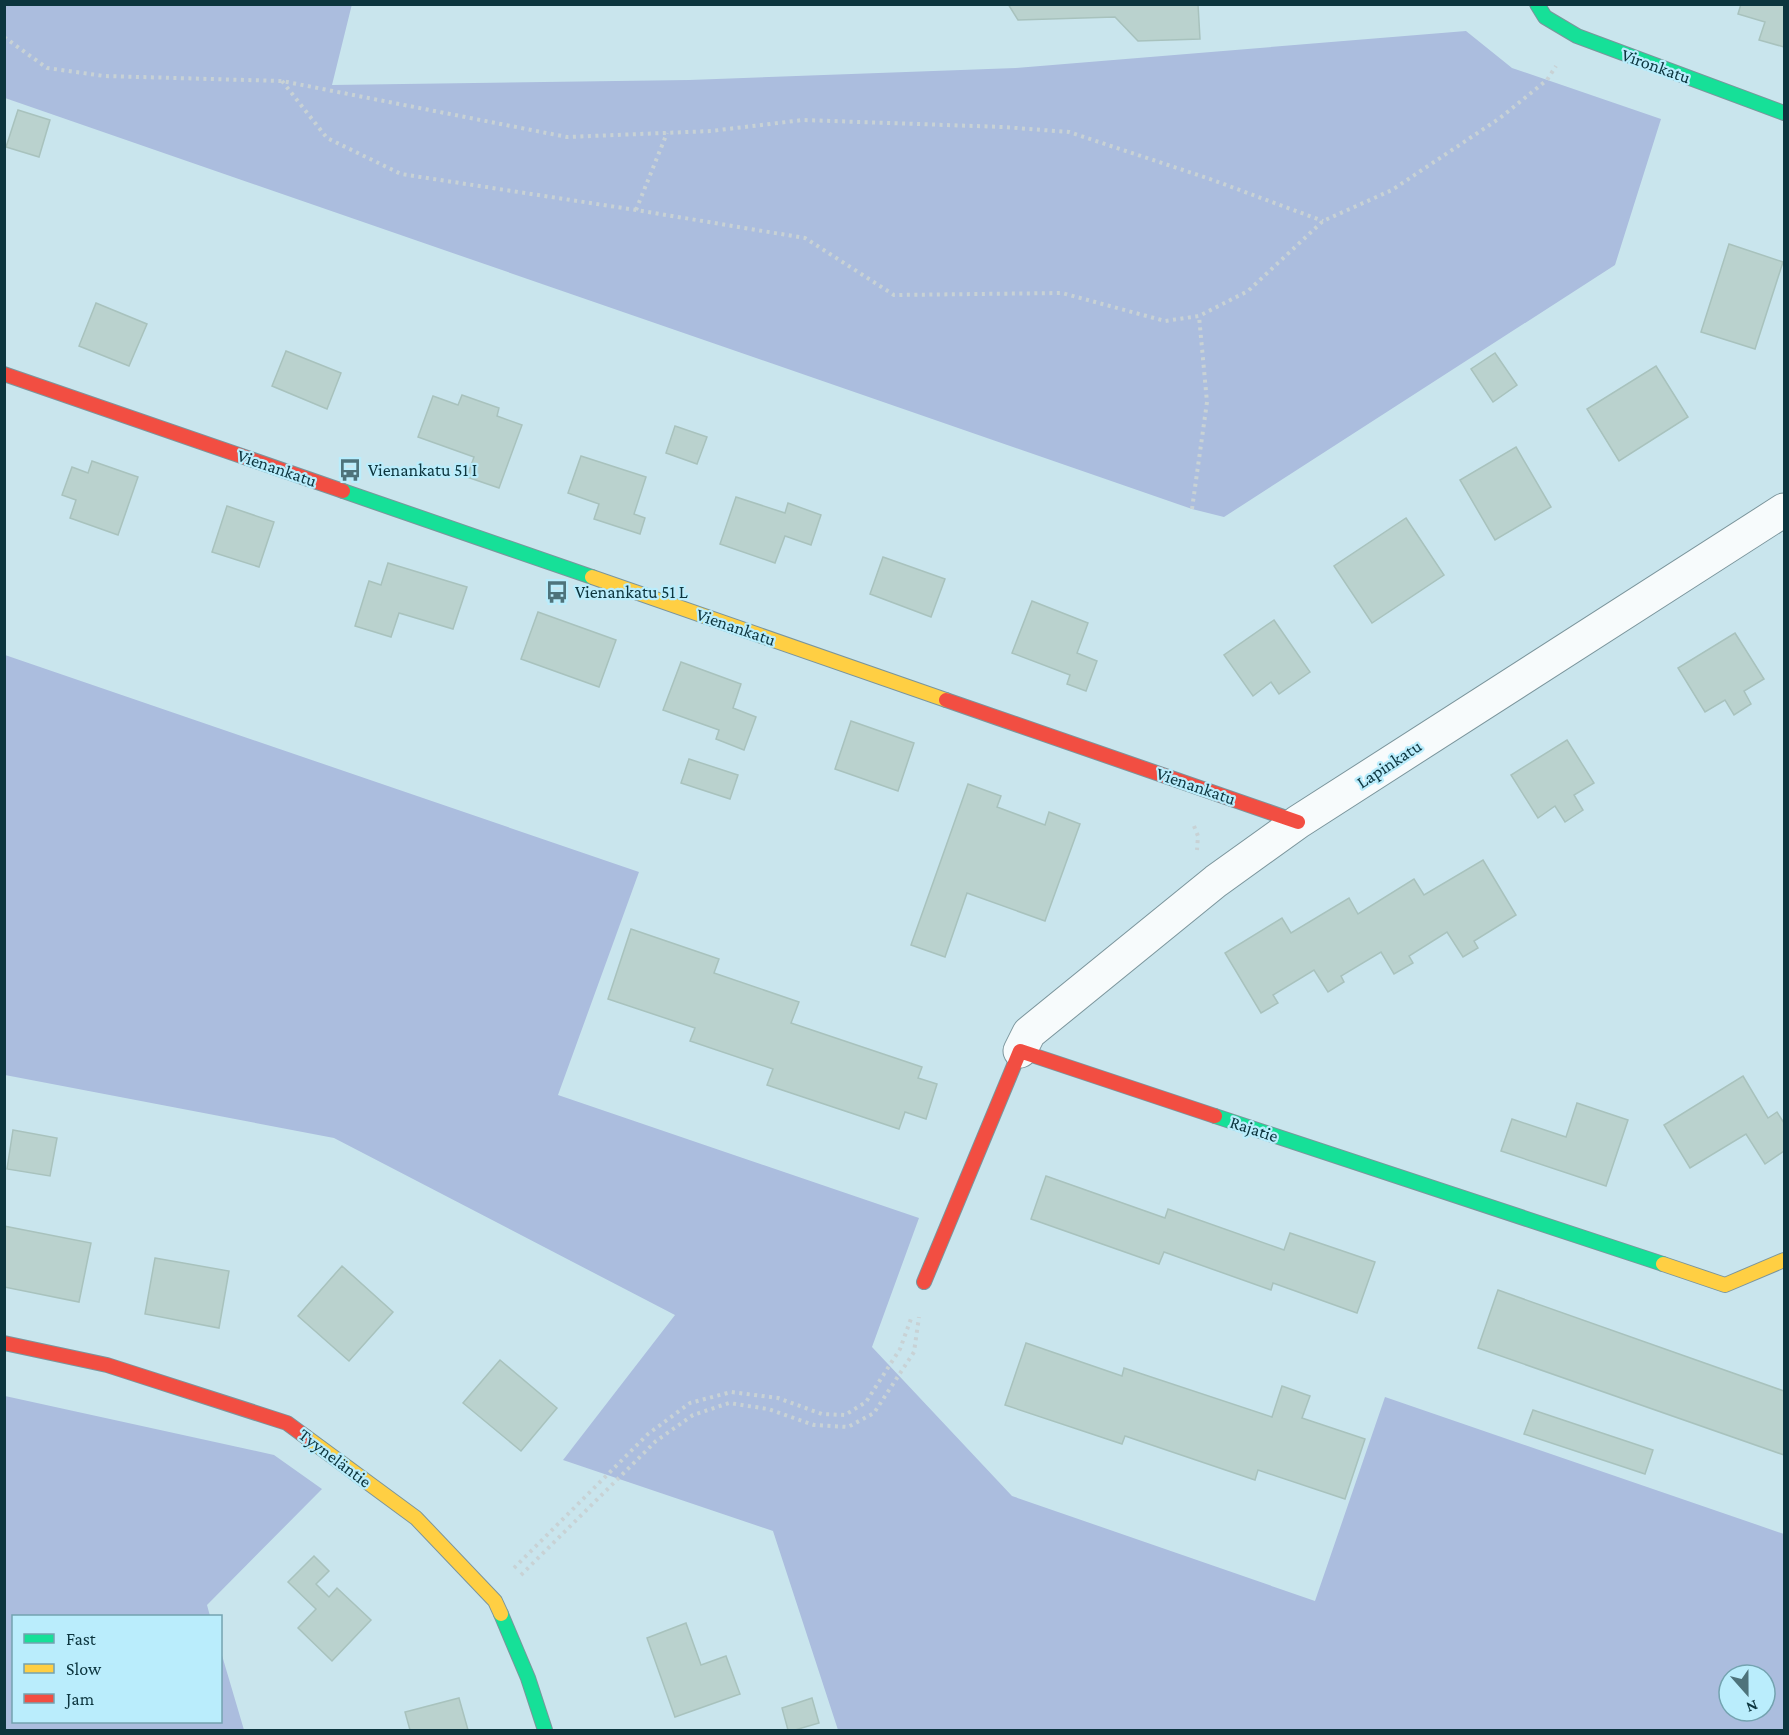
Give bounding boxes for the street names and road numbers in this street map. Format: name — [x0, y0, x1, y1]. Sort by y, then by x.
street label: Vironkatu — [1619, 44, 1694, 88]
street label: Vienankatu — [235, 445, 320, 491]
street label: Vienankatu — [694, 604, 779, 650]
street label: Lapinkatu — [1353, 735, 1426, 792]
street label: Vienankatu — [1154, 763, 1239, 809]
street label: Rajatie — [1227, 1112, 1281, 1147]
street label: Tyyneläntie — [295, 1424, 375, 1492]

